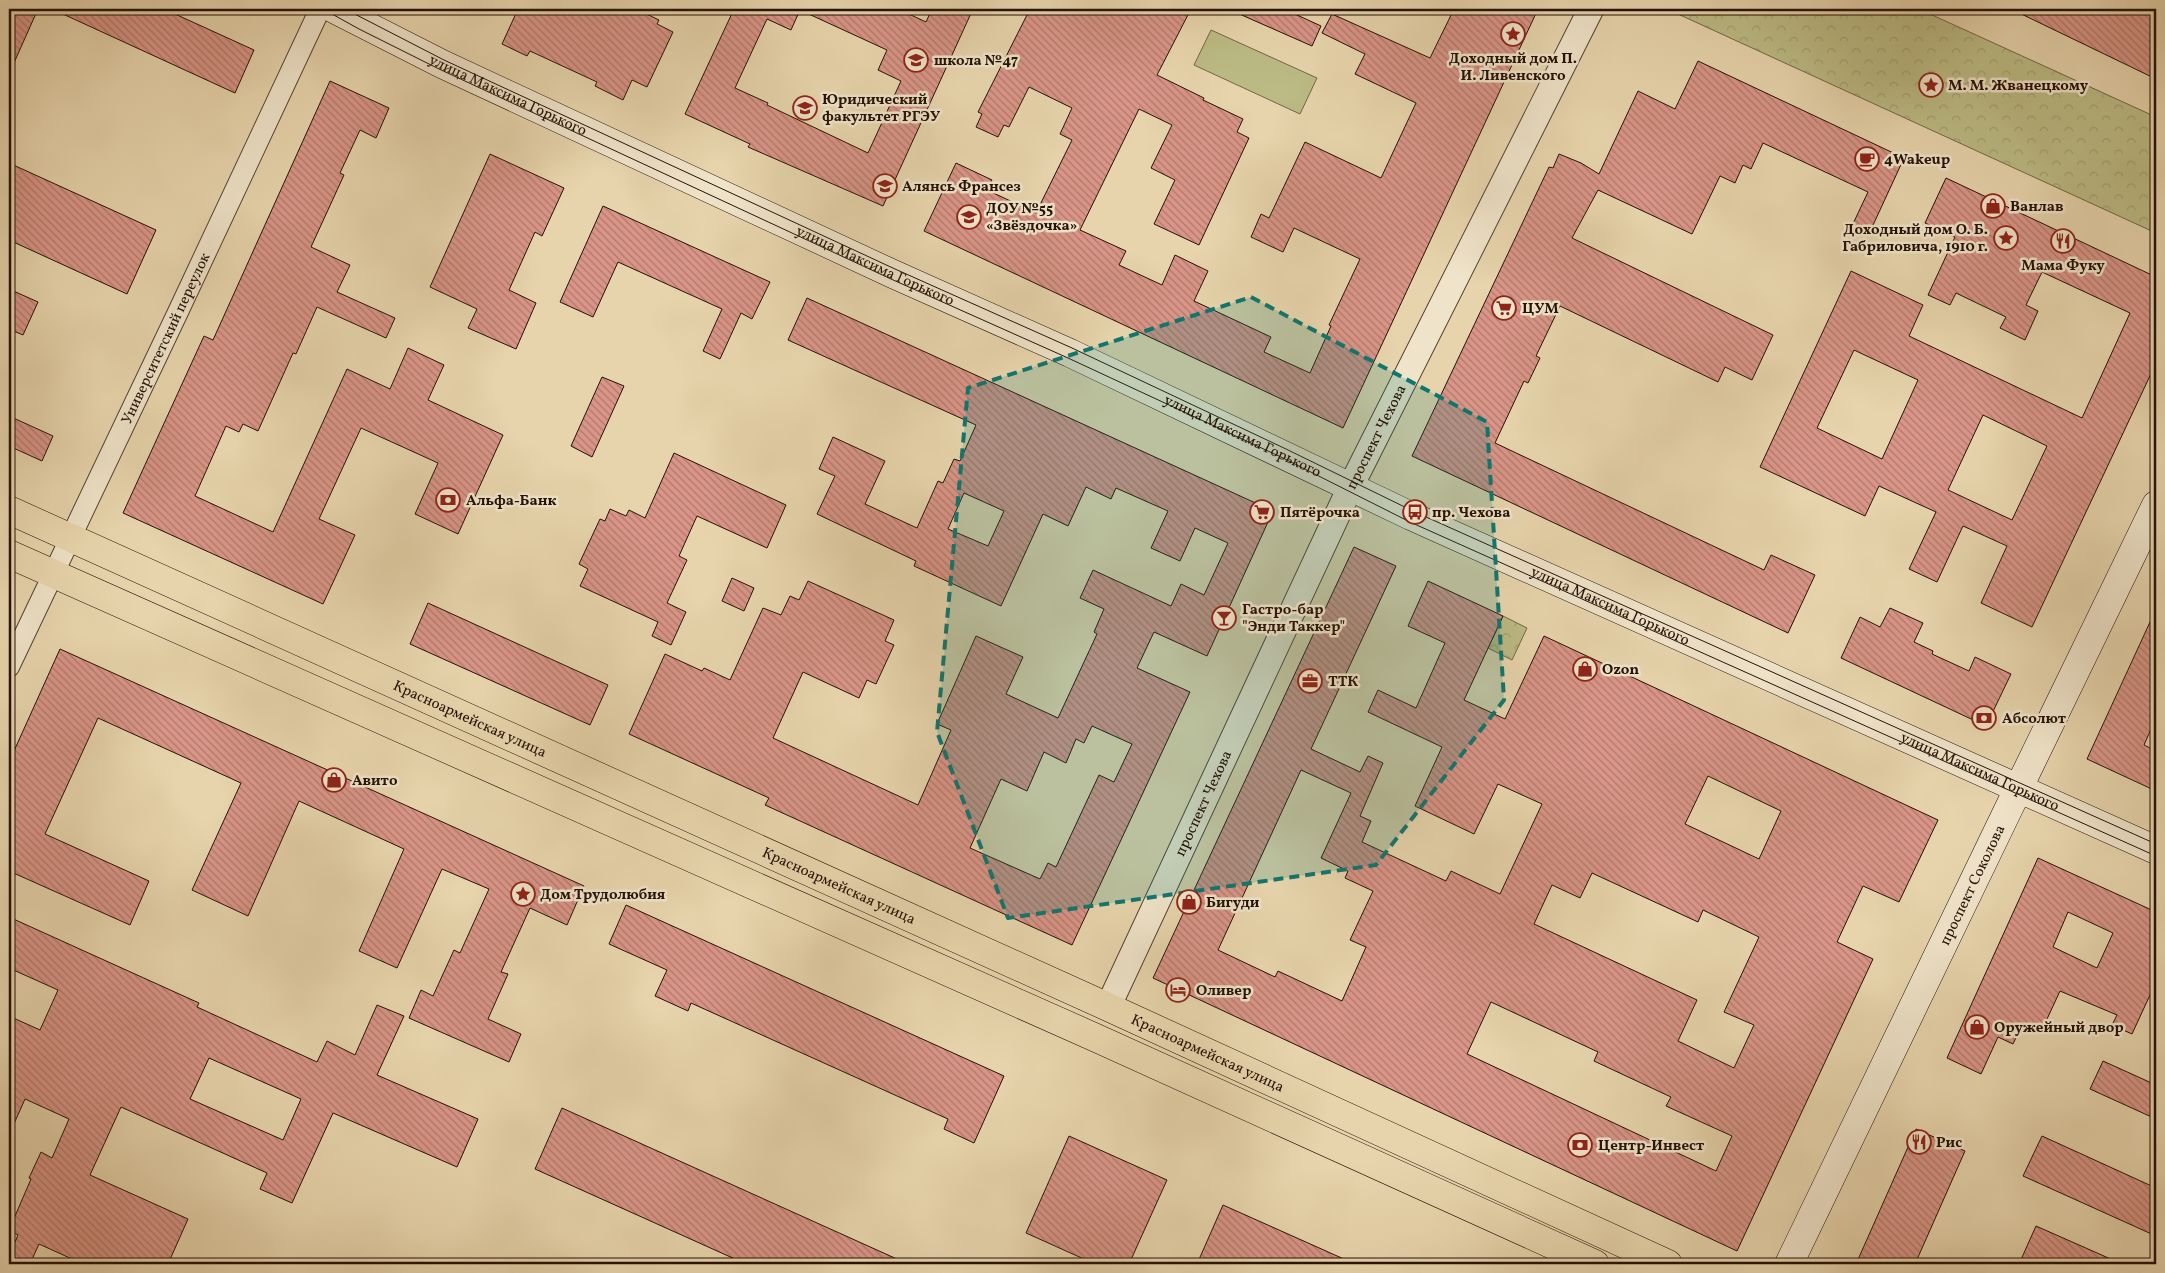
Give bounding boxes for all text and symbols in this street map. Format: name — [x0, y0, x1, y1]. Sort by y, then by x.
place icon: Доходный дом П. И. Ливенского — [1500, 21, 1526, 47]
school or university icon: школа №47 — [903, 47, 929, 73]
place label: Доходный дом П. И. Ливенского — [1449, 49, 1577, 87]
street label: улица Максима Горького — [425, 50, 590, 142]
place label: школа №47 — [934, 51, 1018, 72]
place icon: М. М. Жванецкому — [1918, 72, 1944, 98]
place label: М. М. Жванецкому — [1948, 76, 2089, 97]
place label: Юридический факультет РГЭУ — [822, 90, 940, 128]
school or university icon: Юридический факультет РГЭУ — [792, 95, 818, 121]
cafe icon: 4Wakeup — [1854, 146, 1880, 172]
place label: 4Wakeup — [1884, 150, 1950, 171]
school or university icon: Алянсь Франсез — [872, 173, 898, 199]
place label: Алянсь Франсез — [902, 177, 1021, 198]
shop icon: Ванлав — [1980, 193, 2006, 219]
place label: Ванлав — [2010, 197, 2064, 218]
place label: ДОУ №55 «Звёздочка» — [986, 199, 1077, 237]
school or university icon: ДОУ №55 «Звёздочка» — [956, 204, 982, 230]
place label: Доходный дом О. Б. Габриловича, 1910 г. — [1842, 220, 1988, 258]
street label: улица Максима Горького — [792, 221, 957, 312]
place icon: Доходный дом О. Б. Габриловича, 1910 г. — [1993, 225, 2019, 251]
restaurant icon: Мама Фуку — [2050, 228, 2076, 254]
street label: Университетский переулок — [117, 250, 216, 428]
place label: Мама Фуку — [2021, 256, 2105, 277]
supermarket icon: ЦУМ — [1491, 295, 1517, 321]
place label: ЦУМ — [1522, 299, 1559, 320]
street label: проспект Чехова — [1342, 382, 1412, 493]
street label: улица Максима Горького — [1160, 390, 1324, 484]
bank icon: Альфа-Банк — [435, 487, 461, 513]
place label: Альфа-Банк — [466, 491, 556, 512]
supermarket icon: Пятёрочка — [1249, 499, 1275, 525]
bus stop icon: пр. Чехова — [1402, 499, 1428, 525]
place label: Пятёрочка — [1280, 503, 1360, 524]
place label: пр. Чехова — [1432, 503, 1510, 524]
street label: улица Максима Горького — [1527, 562, 1693, 652]
place label: Гастро-бар "Энди Таккер" — [1242, 600, 1345, 638]
bar icon: Гастро-бар "Энди Таккер" — [1211, 605, 1237, 631]
shop icon: Ozon — [1572, 656, 1598, 682]
place label: Ozon — [1602, 660, 1639, 681]
office icon: ТТК — [1297, 668, 1323, 694]
place label: ТТК — [1328, 672, 1358, 693]
street label: Красноармейская улица — [389, 676, 550, 764]
bank icon: Абсолют — [1971, 705, 1997, 731]
place label: Абсолют — [2002, 709, 2067, 730]
street label: улица Максима Горького — [1897, 728, 2062, 817]
street label: проспект Чехова — [1171, 747, 1238, 860]
shop icon: Авито — [321, 767, 347, 793]
place label: Авито — [352, 771, 398, 792]
street label: проспект Соколова — [1935, 822, 2011, 949]
street label: Красноармейская улица — [758, 843, 919, 931]
place icon: Дом Трудолюбия — [510, 881, 536, 907]
place label: Дом Трудолюбия — [540, 885, 666, 906]
shop icon: Бигуди — [1176, 889, 1202, 915]
place label: Бигуди — [1206, 893, 1260, 914]
hotel icon: Оливер — [1165, 977, 1191, 1003]
place label: Оливер — [1196, 981, 1251, 1002]
street label: Красноармейская улица — [1127, 1010, 1287, 1098]
shop icon: Оружейный двор — [1964, 1014, 1990, 1040]
place label: Оружейный двор — [1994, 1018, 2124, 1039]
restaurant icon: Рис — [1906, 1129, 1932, 1155]
bank icon: Центр-Инвест — [1567, 1132, 1593, 1158]
place label: Рис — [1936, 1133, 1962, 1154]
place label: Центр-Инвест — [1598, 1136, 1705, 1157]

